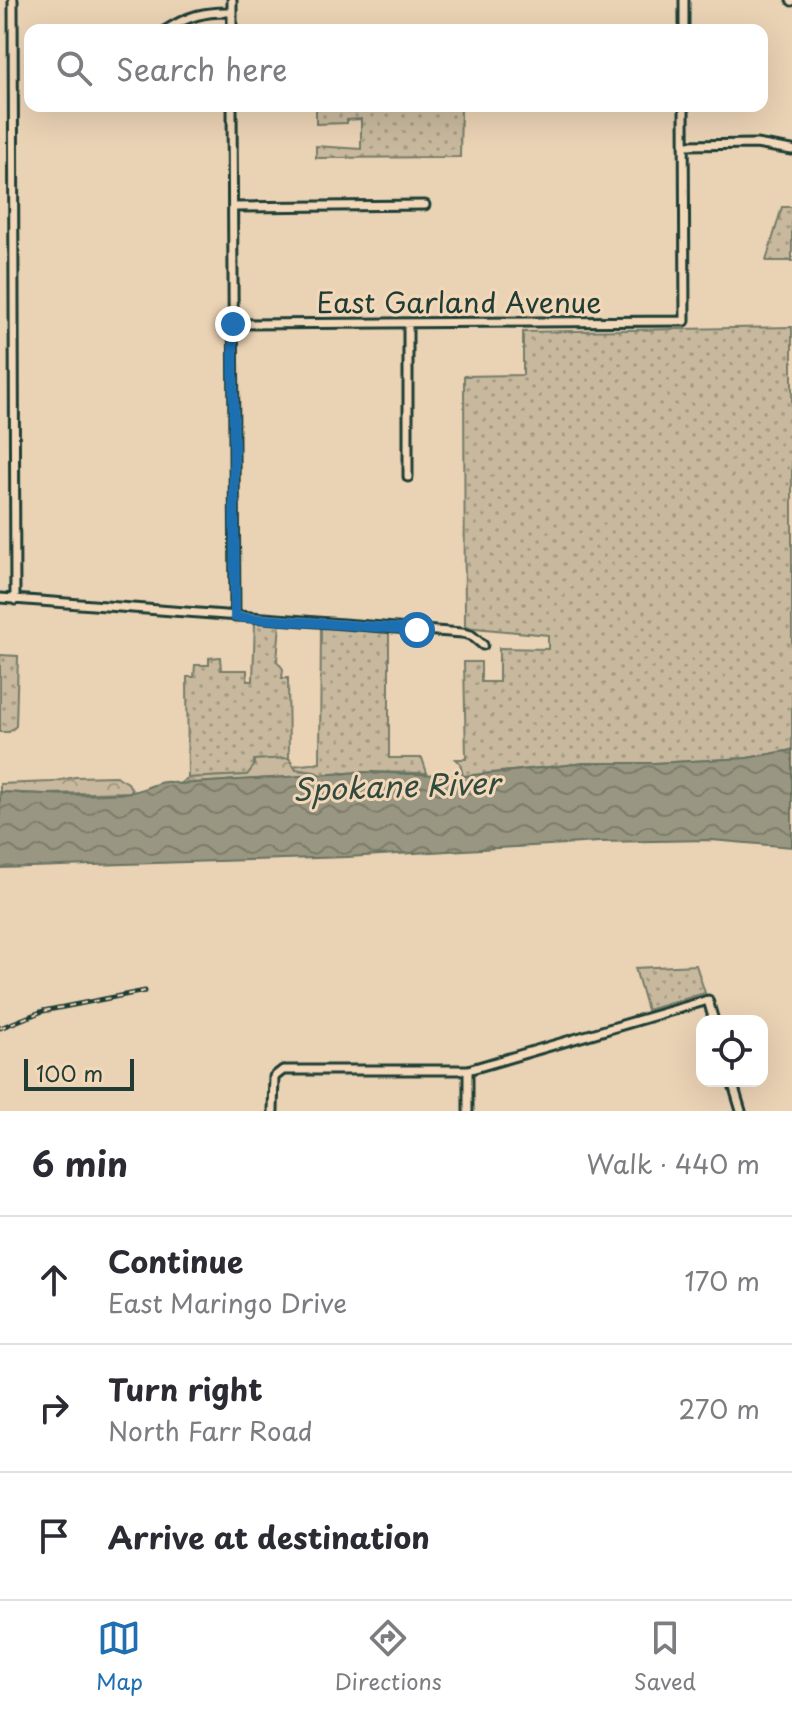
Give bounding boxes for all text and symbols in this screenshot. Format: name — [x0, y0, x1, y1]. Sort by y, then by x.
search box — [24, 24, 768, 112]
icon: search — [52, 46, 96, 90]
text: Search here — [116, 46, 288, 91]
street label: East Garland Avenue — [316, 280, 602, 323]
route end — [215, 306, 251, 342]
route start — [399, 612, 435, 648]
water label: Spokane River — [292, 759, 505, 811]
map controls — [696, 1015, 768, 1087]
button: locate — [696, 1015, 768, 1087]
scale bar — [24, 1055, 134, 1091]
text: 100 m — [36, 1056, 103, 1089]
text: 6 min — [32, 1137, 128, 1189]
text: Walk · 440 m — [587, 1144, 760, 1183]
text: Continue — [108, 1238, 243, 1283]
icon: ahead — [32, 1258, 76, 1302]
text: 170 m — [685, 1261, 760, 1300]
text: East Maringo Drive — [108, 1283, 347, 1322]
text: Turn right — [108, 1366, 263, 1411]
icon: right — [32, 1386, 76, 1430]
text: 270 m — [679, 1389, 760, 1428]
text: North Farr Road — [108, 1411, 313, 1450]
icon: arrive — [32, 1514, 76, 1558]
text: Arrive at destination — [108, 1514, 430, 1559]
tab: Map — [96, 1616, 143, 1697]
tab: Directions — [335, 1616, 442, 1697]
tab: Saved — [634, 1616, 696, 1697]

